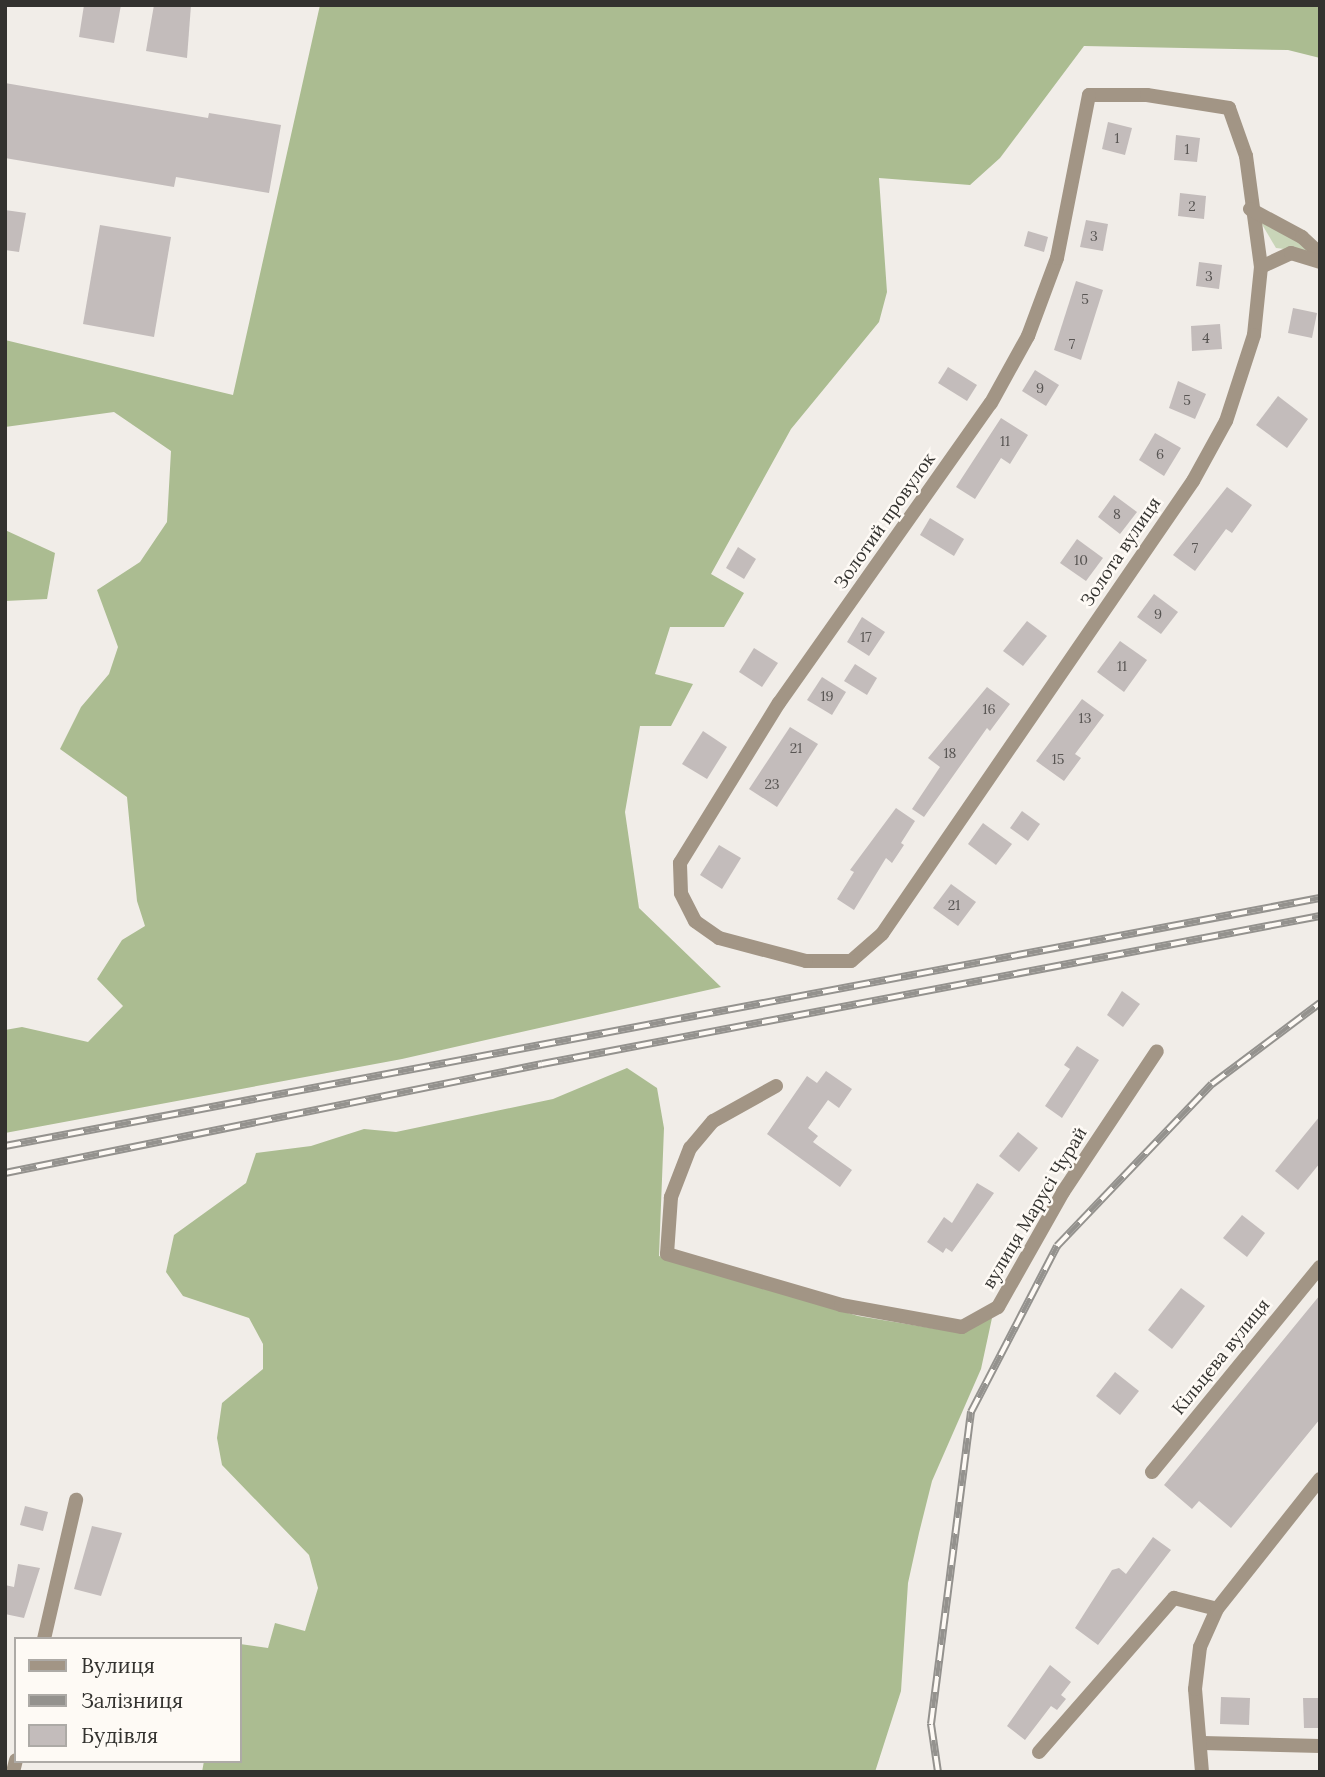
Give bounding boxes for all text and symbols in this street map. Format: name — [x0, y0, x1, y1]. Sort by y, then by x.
house number: 1 — [1114, 130, 1120, 146]
house number: 1 — [1184, 141, 1190, 157]
house number: 2 — [1188, 198, 1196, 214]
house number: 3 — [1090, 228, 1098, 244]
house number: 3 — [1205, 268, 1213, 284]
house number: 5 — [1081, 291, 1089, 307]
house number: 4 — [1202, 330, 1210, 346]
house number: 7 — [1069, 336, 1075, 352]
house number: 9 — [1036, 380, 1044, 396]
house number: 5 — [1183, 392, 1191, 408]
house number: 11 — [1000, 433, 1010, 449]
house number: 6 — [1156, 446, 1164, 462]
street label: Золотий провулок — [830, 449, 940, 593]
street label: Золота вулиця — [1076, 493, 1166, 611]
house number: 8 — [1113, 506, 1121, 522]
house number: 7 — [1192, 540, 1198, 556]
house number: 10 — [1074, 552, 1088, 568]
house number: 9 — [1154, 606, 1162, 622]
house number: 17 — [860, 629, 872, 645]
house number: 11 — [1117, 658, 1127, 674]
house number: 19 — [820, 688, 834, 704]
house number: 16 — [982, 701, 996, 717]
house number: 13 — [1079, 710, 1091, 726]
house number: 21 — [790, 740, 802, 756]
house number: 18 — [944, 745, 956, 761]
house number: 15 — [1052, 751, 1064, 767]
house number: 23 — [764, 776, 780, 792]
house number: 21 — [948, 897, 960, 913]
street label: вулиця Марусі Чурай — [978, 1123, 1092, 1293]
street label: Кільцева вулиця — [1168, 1295, 1274, 1419]
legend — [14, 1637, 242, 1763]
text: Вулиця — [81, 1652, 155, 1679]
text: Залізниця — [81, 1687, 183, 1714]
text: Будівля — [81, 1722, 158, 1749]

